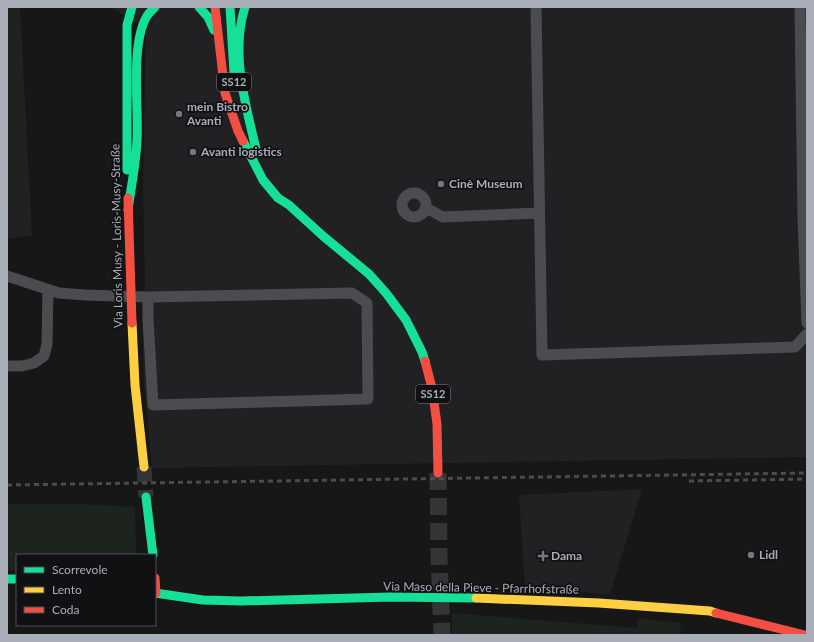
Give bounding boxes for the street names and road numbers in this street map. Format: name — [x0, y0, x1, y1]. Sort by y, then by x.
road number: SS12 — [217, 73, 251, 91]
street label: Via Loris Musy - Loris-Musy-Straße — [107, 144, 126, 328]
road number: SS12 — [416, 385, 450, 403]
street label: Via Maso della Pieve - Pfarrhofstraße — [383, 578, 579, 597]

